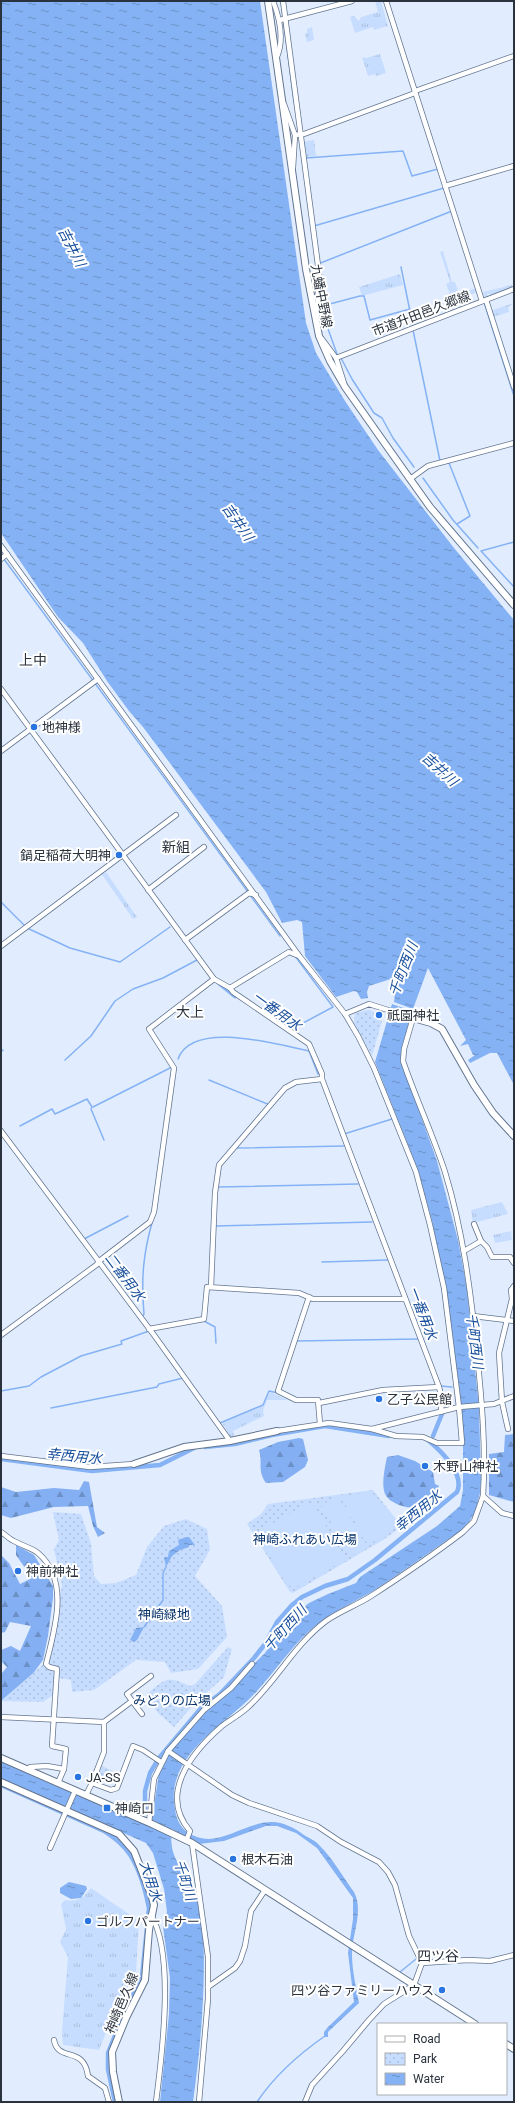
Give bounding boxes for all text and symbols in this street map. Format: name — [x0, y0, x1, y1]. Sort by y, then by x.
water label: 吉井川 — [55, 225, 90, 271]
street label: 九蟠中野線 — [308, 263, 335, 329]
street label: 市道升田邑久郷線 — [370, 288, 472, 339]
water label: 吉井川 — [219, 500, 258, 545]
district label: 上中 — [19, 652, 47, 668]
place label: 地神様 — [42, 720, 81, 735]
marker: 地神様 — [29, 722, 39, 732]
water label: 吉井川 — [419, 749, 462, 790]
district label: 新組 — [162, 839, 190, 855]
place label: 鍋足稲荷大明神 — [20, 848, 111, 863]
marker: 鍋足稲荷大明神 — [114, 850, 124, 860]
water label: 千町西川 — [385, 938, 421, 998]
water label: 一番用水 — [250, 988, 306, 1035]
district label: 大上 — [176, 1004, 204, 1020]
place label: 祇園神社 — [387, 1008, 439, 1023]
marker: 祇園神社 — [374, 1010, 384, 1020]
water label: 二番用水 — [102, 1250, 149, 1306]
water label: 一番用水 — [405, 1284, 441, 1344]
water label: 千町西川 — [464, 1312, 487, 1372]
place label: 乙子公民館 — [387, 1392, 452, 1407]
marker: 乙子公民館 — [374, 1394, 384, 1404]
water label: 幸西用水 — [45, 1446, 105, 1467]
place label: 木野山神社 — [433, 1459, 498, 1474]
marker: 木野山神社 — [420, 1461, 430, 1471]
water label: 幸西用水 — [391, 1486, 446, 1535]
park label: 神崎ふれあい広場 — [253, 1532, 357, 1547]
place label: 神前神社 — [26, 1564, 78, 1579]
marker: 神前神社 — [13, 1566, 23, 1576]
water label: 千町西川 — [260, 1600, 311, 1654]
park label: 神崎緑地 — [138, 1607, 190, 1622]
park label: みどりの広場 — [133, 1693, 211, 1708]
place label: JA-SS — [86, 1770, 121, 1785]
marker: JA-SS — [73, 1772, 83, 1782]
place label: 神崎口 — [115, 1801, 154, 1816]
marker: 神崎口 — [102, 1803, 112, 1813]
place label: 根木石油 — [241, 1852, 293, 1867]
marker: 根木石油 — [228, 1854, 238, 1864]
water label: 千町川 — [171, 1858, 200, 1904]
water label: 大用水 — [137, 1859, 166, 1905]
place label: ゴルフパートナー — [96, 1914, 200, 1929]
marker: ゴルフパートナー — [83, 1916, 93, 1926]
district label: 四ツ谷 — [417, 1948, 459, 1964]
street label: 神崎邑久線 — [102, 1970, 141, 2036]
place label: 四ツ谷ファミリーハウス — [291, 1983, 434, 1998]
marker: 四ツ谷ファミリーハウス — [437, 1985, 447, 1995]
legend — [377, 2023, 507, 2095]
text: Road — [413, 2032, 441, 2046]
text: Park — [413, 2052, 438, 2066]
text: Water — [413, 2072, 444, 2086]

